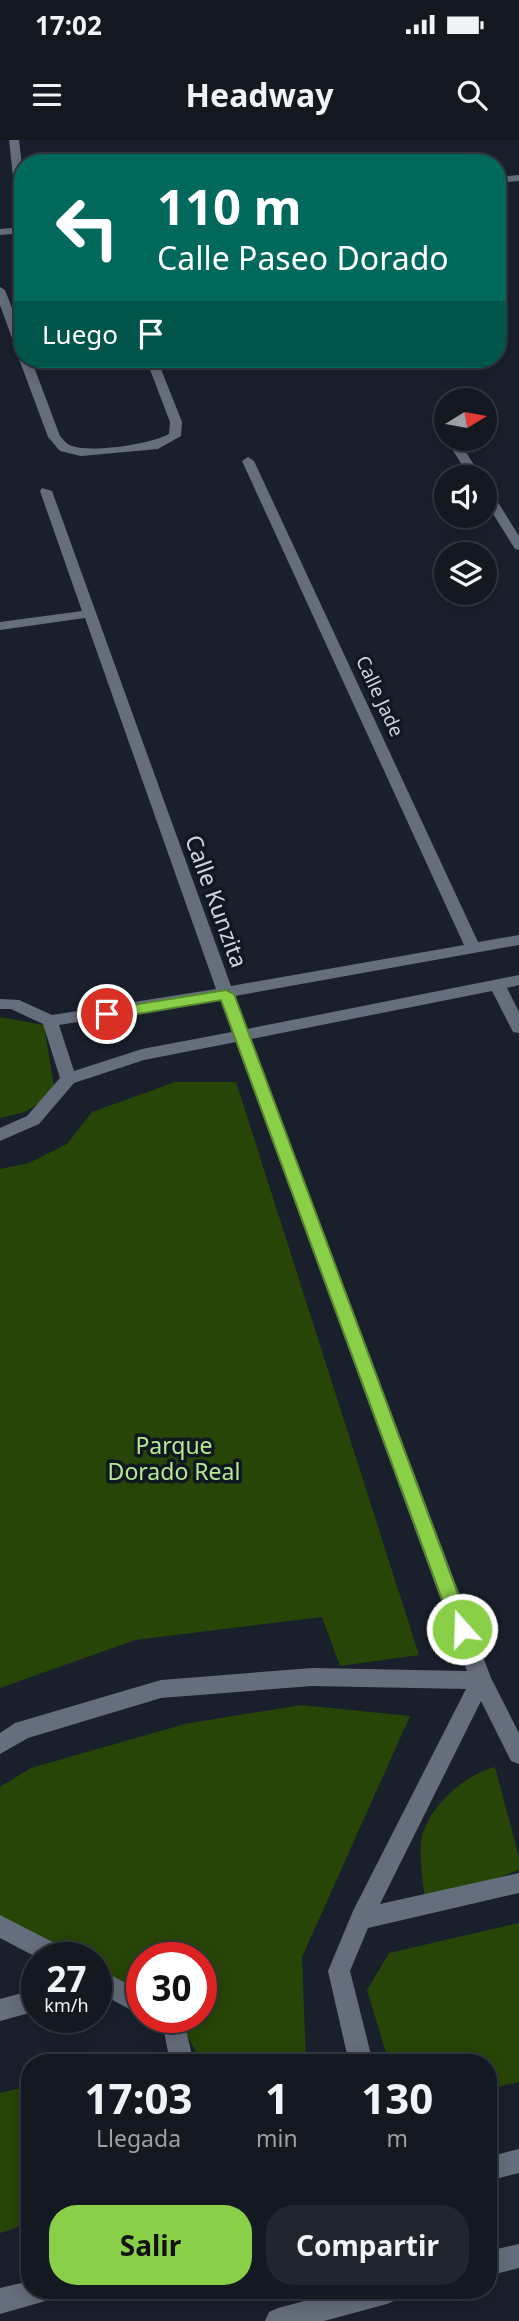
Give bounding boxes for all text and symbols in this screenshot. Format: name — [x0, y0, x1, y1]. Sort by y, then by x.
text: 17:02 — [35, 7, 102, 43]
text: Headway — [186, 73, 333, 116]
icon: menu — [28, 76, 66, 114]
icon: search — [453, 76, 491, 114]
text: 110 m — [157, 173, 302, 239]
icon: left — [42, 182, 133, 273]
text: Calle Paseo Dorado — [157, 236, 449, 279]
icon: arrive — [132, 315, 170, 353]
text: Luego — [42, 316, 118, 352]
north arrow — [434, 388, 497, 452]
map controls — [434, 388, 497, 605]
button: sound — [434, 465, 497, 528]
button: layers — [434, 542, 497, 605]
street label: Calle Jade — [350, 651, 410, 741]
street label: Calle Kunzita — [178, 830, 256, 972]
pin — [77, 984, 137, 1044]
icon: arrive — [88, 995, 126, 1033]
park label: Parque Dorado Real — [108, 1429, 240, 1487]
position arrow — [425, 1592, 499, 1666]
speed limit sign: 30 — [126, 1942, 217, 2033]
text: 27 — [46, 1955, 87, 2002]
text: km/h — [44, 1993, 89, 2017]
text: 17:03 — [85, 2069, 192, 2126]
text: 1 — [265, 2069, 289, 2126]
text: 130 — [361, 2069, 433, 2126]
text: Llegada — [96, 2122, 181, 2154]
text: min — [256, 2122, 298, 2154]
text: m — [387, 2122, 408, 2154]
button: Salir — [49, 2205, 252, 2285]
button: Compartir — [266, 2205, 469, 2285]

